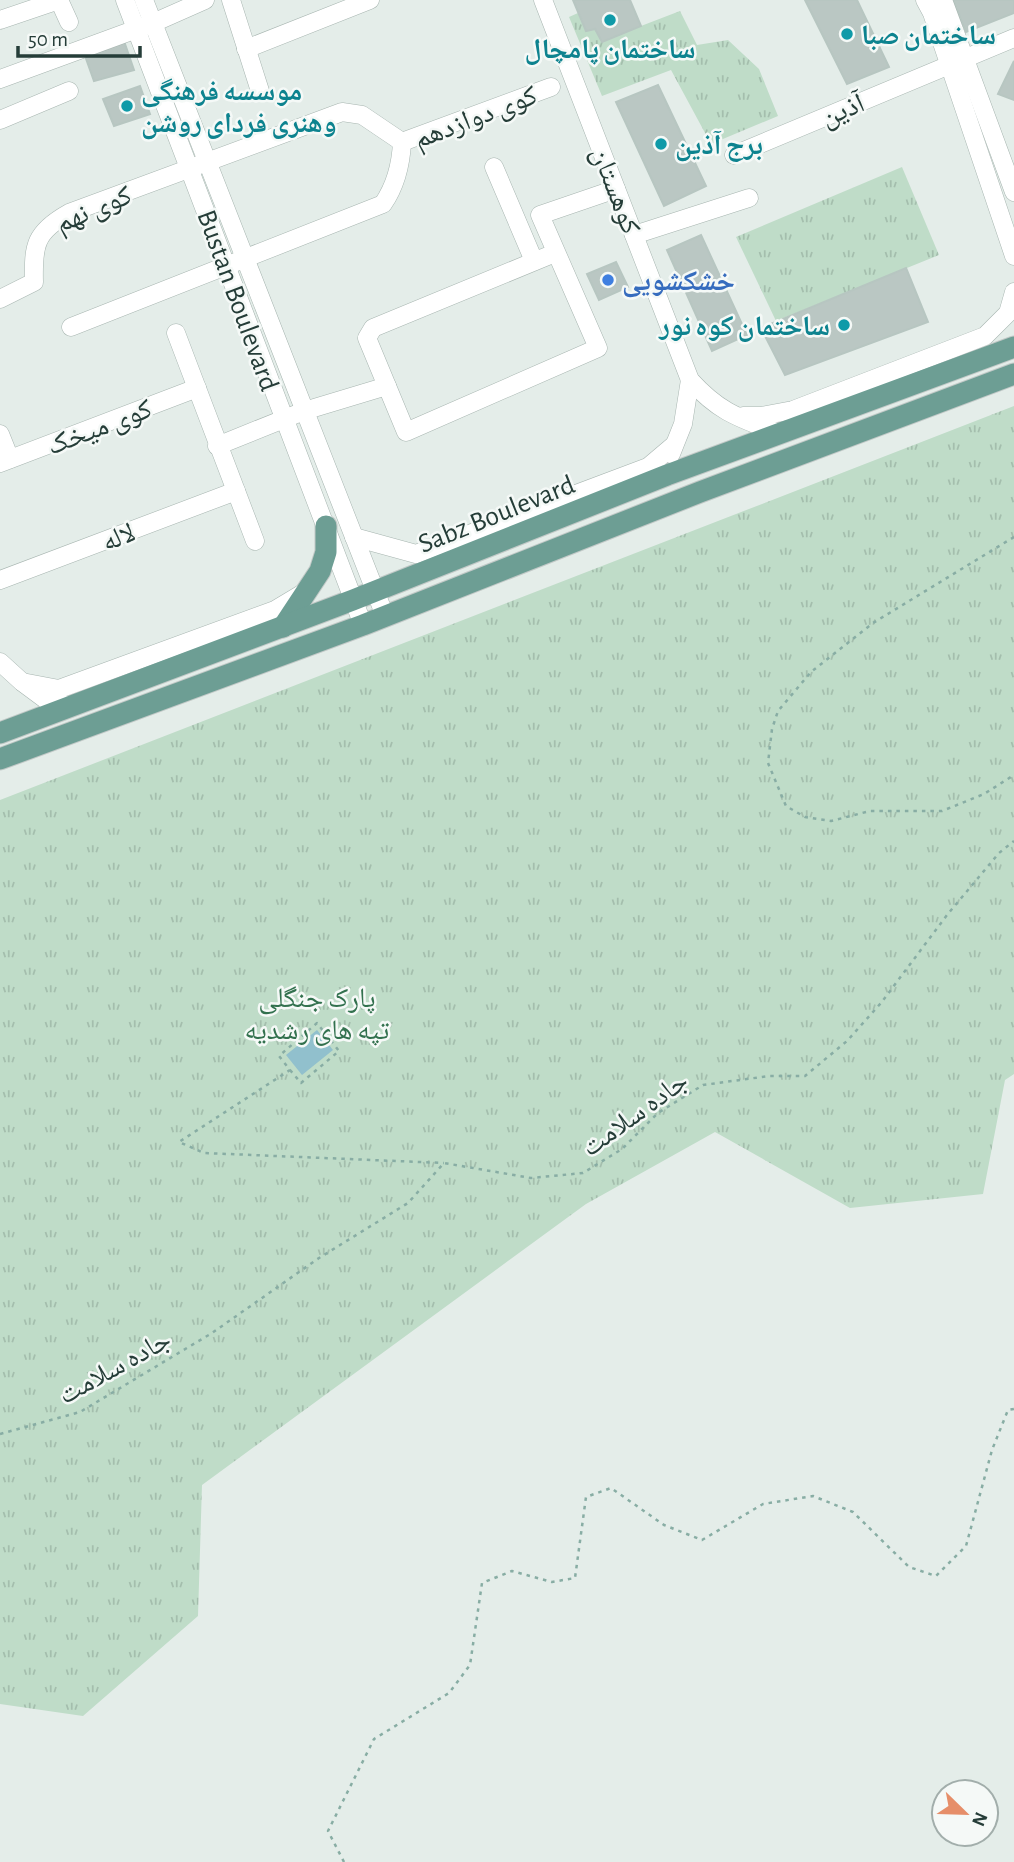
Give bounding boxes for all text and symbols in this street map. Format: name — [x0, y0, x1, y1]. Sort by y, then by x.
marker: ساختمان پامچال — [602, 12, 618, 28]
scale bar — [18, 14, 140, 58]
place label: ساختمان صبا — [861, 22, 996, 51]
marker: ساختمان صبا — [839, 26, 855, 42]
text: 50 m — [28, 29, 68, 50]
place label: ساختمان پامچال — [524, 36, 696, 65]
place label: موسسه فرهنگی وهنری فردای روشن — [141, 78, 337, 140]
street label: کوی دوازدهم — [410, 81, 543, 157]
street label: آذین — [816, 87, 870, 134]
marker: موسسه فرهنگی وهنری فردای روشن — [119, 98, 135, 114]
place label: برج آذین — [675, 130, 763, 162]
marker: برج آذین — [653, 136, 669, 152]
street label: کوهستان — [585, 143, 645, 239]
street label: کوی نهم — [52, 181, 137, 241]
street label: Bustan Boulevard — [191, 206, 283, 395]
place label: خشکشویی — [622, 268, 735, 298]
marker: خشکشویی — [600, 272, 616, 288]
place label: ساختمان کوه نور — [658, 313, 830, 342]
marker: ساختمان کوه نور — [836, 317, 852, 333]
street label: کوی میخک — [43, 395, 157, 462]
street label: Sabz Boulevard — [415, 471, 579, 559]
street label: لاله — [98, 519, 139, 557]
park label: پارک جنگلی تپه های رشدیه — [245, 985, 389, 1046]
street label: جاده سلامت — [577, 1067, 693, 1162]
street label: جاده سلامت — [54, 1326, 176, 1410]
north arrow — [930, 1778, 1000, 1848]
text: N — [968, 1809, 991, 1829]

